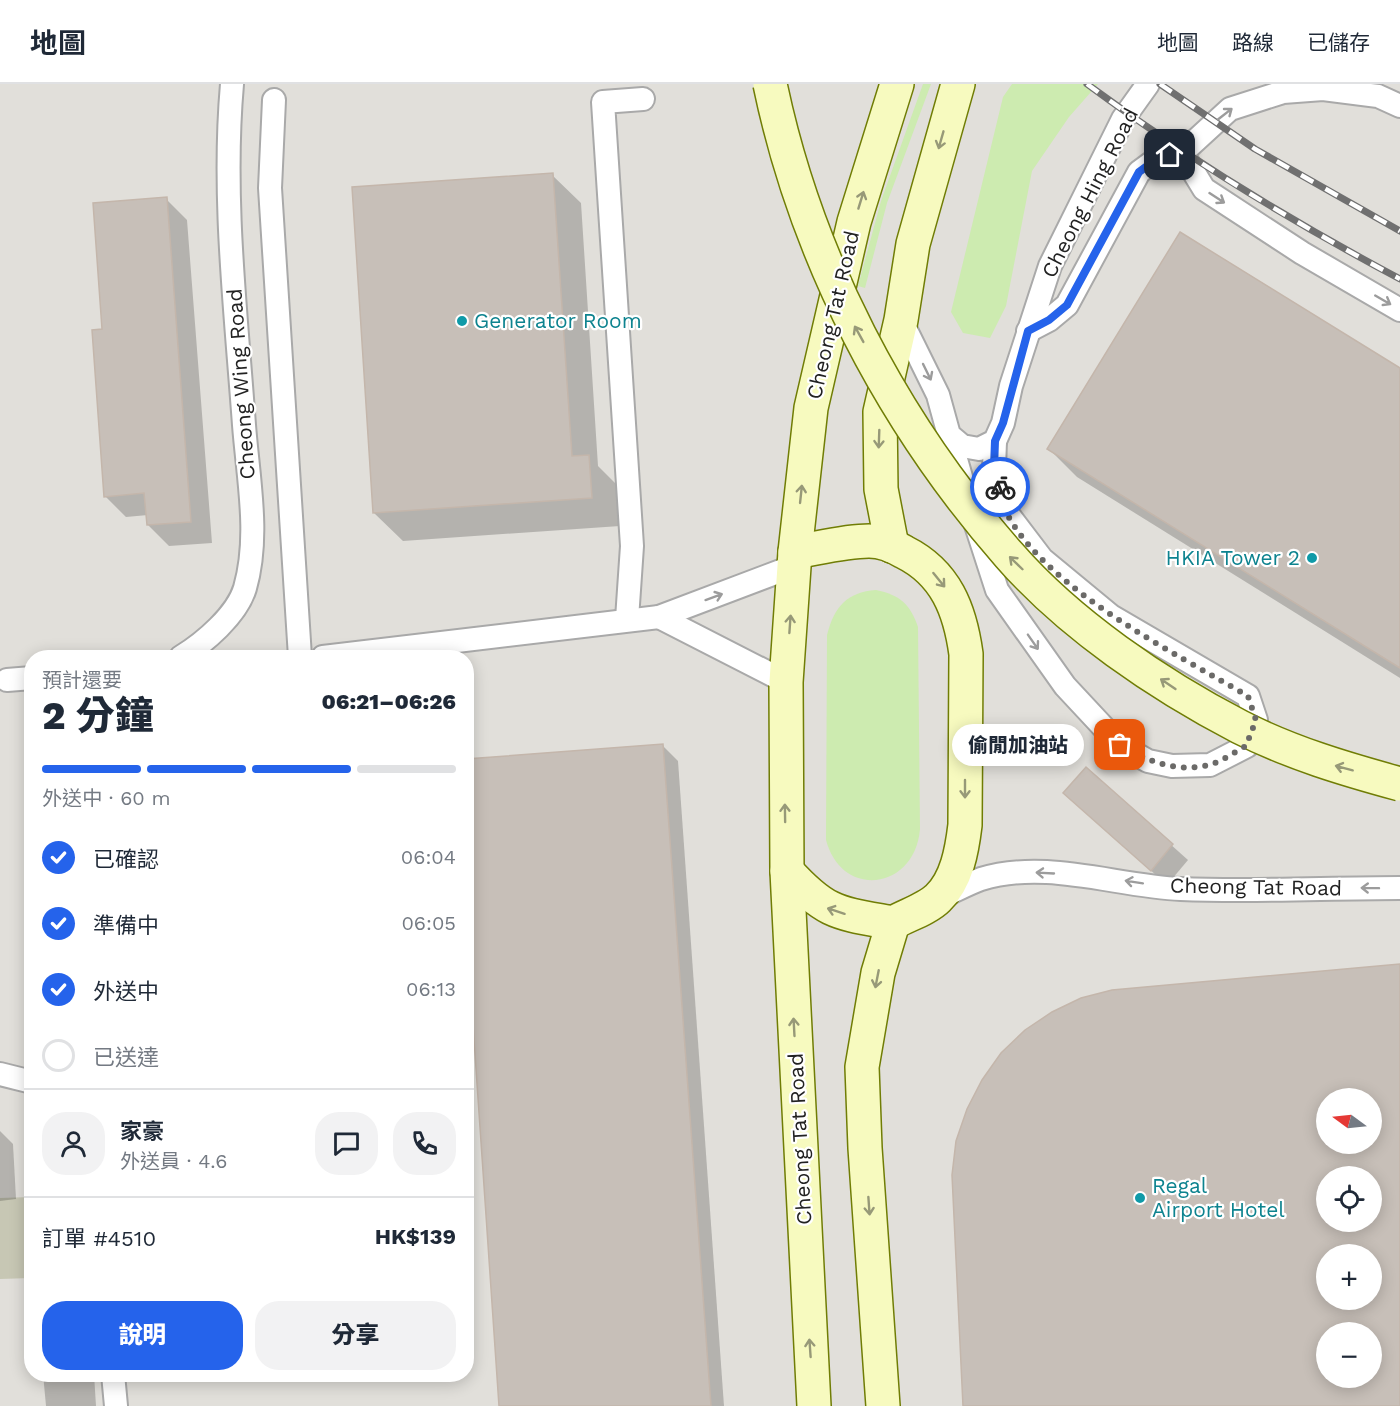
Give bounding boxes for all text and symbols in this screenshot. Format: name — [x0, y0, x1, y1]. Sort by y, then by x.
text: 地圖 — [30, 27, 86, 60]
text: 地圖 — [1157, 30, 1199, 55]
text: 路線 — [1232, 30, 1274, 55]
text: 已儲存 — [1307, 30, 1370, 55]
street label: Cheong Hing Road — [1036, 104, 1143, 282]
one-way arrow — [1217, 108, 1233, 121]
pin — [1144, 129, 1195, 180]
one-way arrow — [935, 130, 946, 149]
icon: home — [1153, 138, 1186, 171]
one-way arrow — [856, 191, 867, 210]
one-way arrow — [1209, 192, 1225, 204]
street label: Cheong Tat Road — [801, 228, 864, 402]
street label: Cheong Wing Road — [221, 288, 260, 480]
one-way arrow — [1374, 294, 1391, 306]
place label: Generator Room — [474, 308, 642, 333]
marker: Generator Room — [455, 314, 469, 328]
one-way arrow — [853, 326, 865, 343]
one-way arrow — [921, 363, 933, 381]
one-way arrow — [874, 428, 885, 448]
courier — [970, 457, 1030, 517]
icon: bike — [984, 471, 1017, 504]
one-way arrow — [796, 484, 807, 504]
place label: HKIA Tower 2 — [1166, 545, 1300, 570]
marker: HKIA Tower 2 — [1305, 551, 1319, 565]
one-way arrow — [1009, 556, 1024, 570]
one-way arrow — [932, 572, 945, 588]
one-way arrow — [704, 590, 722, 601]
one-way arrow — [785, 615, 796, 635]
one-way arrow — [1027, 634, 1039, 650]
text: 預計還要 — [42, 668, 122, 692]
one-way arrow — [1160, 678, 1177, 691]
text: 06:21–06:26 — [321, 689, 456, 714]
text: 2 分鐘 — [42, 693, 154, 738]
pin — [1094, 719, 1145, 770]
callout: 偷閒加油站 — [952, 724, 1084, 766]
icon: bag — [1103, 728, 1136, 761]
text: 偷閒加油站 — [968, 733, 1068, 757]
one-way arrow — [1334, 762, 1353, 773]
one-way arrow — [959, 779, 971, 799]
text: 外送中 · 60 m — [42, 786, 171, 810]
one-way arrow — [780, 803, 791, 823]
icon: check — [42, 841, 75, 874]
text: 06:04 — [401, 845, 456, 869]
text: 已確認 — [93, 847, 159, 872]
one-way arrow — [1035, 868, 1055, 879]
street label: Cheong Tat Road — [1170, 872, 1342, 901]
one-way arrow — [1125, 876, 1145, 887]
one-way arrow — [1360, 882, 1380, 894]
one-way arrow — [827, 905, 846, 916]
icon: check — [42, 907, 75, 940]
text: 06:05 — [401, 911, 456, 935]
text: 準備中 — [93, 913, 159, 938]
one-way arrow — [871, 969, 882, 989]
icon: check — [42, 973, 75, 1006]
text: 06:13 — [406, 977, 456, 1001]
text: 外送中 — [93, 979, 159, 1004]
one-way arrow — [788, 1018, 799, 1038]
text: 已送達 — [93, 1045, 159, 1070]
street label: Cheong Tat Road — [783, 1052, 816, 1226]
north arrow — [1316, 1088, 1382, 1154]
map controls — [1316, 1088, 1382, 1388]
button: person — [42, 1112, 105, 1175]
button: chat — [315, 1112, 378, 1175]
button: phone — [393, 1112, 456, 1175]
text: 家豪 — [120, 1119, 164, 1144]
text: 外送員 · 4.6 — [120, 1149, 227, 1173]
button: locate — [1316, 1166, 1382, 1232]
place label: Regal Airport Hotel — [1152, 1173, 1285, 1222]
marker: Regal Airport Hotel — [1133, 1191, 1147, 1205]
one-way arrow — [864, 1196, 875, 1215]
text: HK$139 — [375, 1224, 456, 1249]
text: 訂單 #4510 — [42, 1226, 156, 1251]
button: + — [1316, 1244, 1382, 1310]
button: 說明 — [42, 1301, 243, 1370]
button: 分享 — [255, 1301, 456, 1370]
button: − — [1316, 1322, 1382, 1388]
one-way arrow — [804, 1338, 815, 1358]

